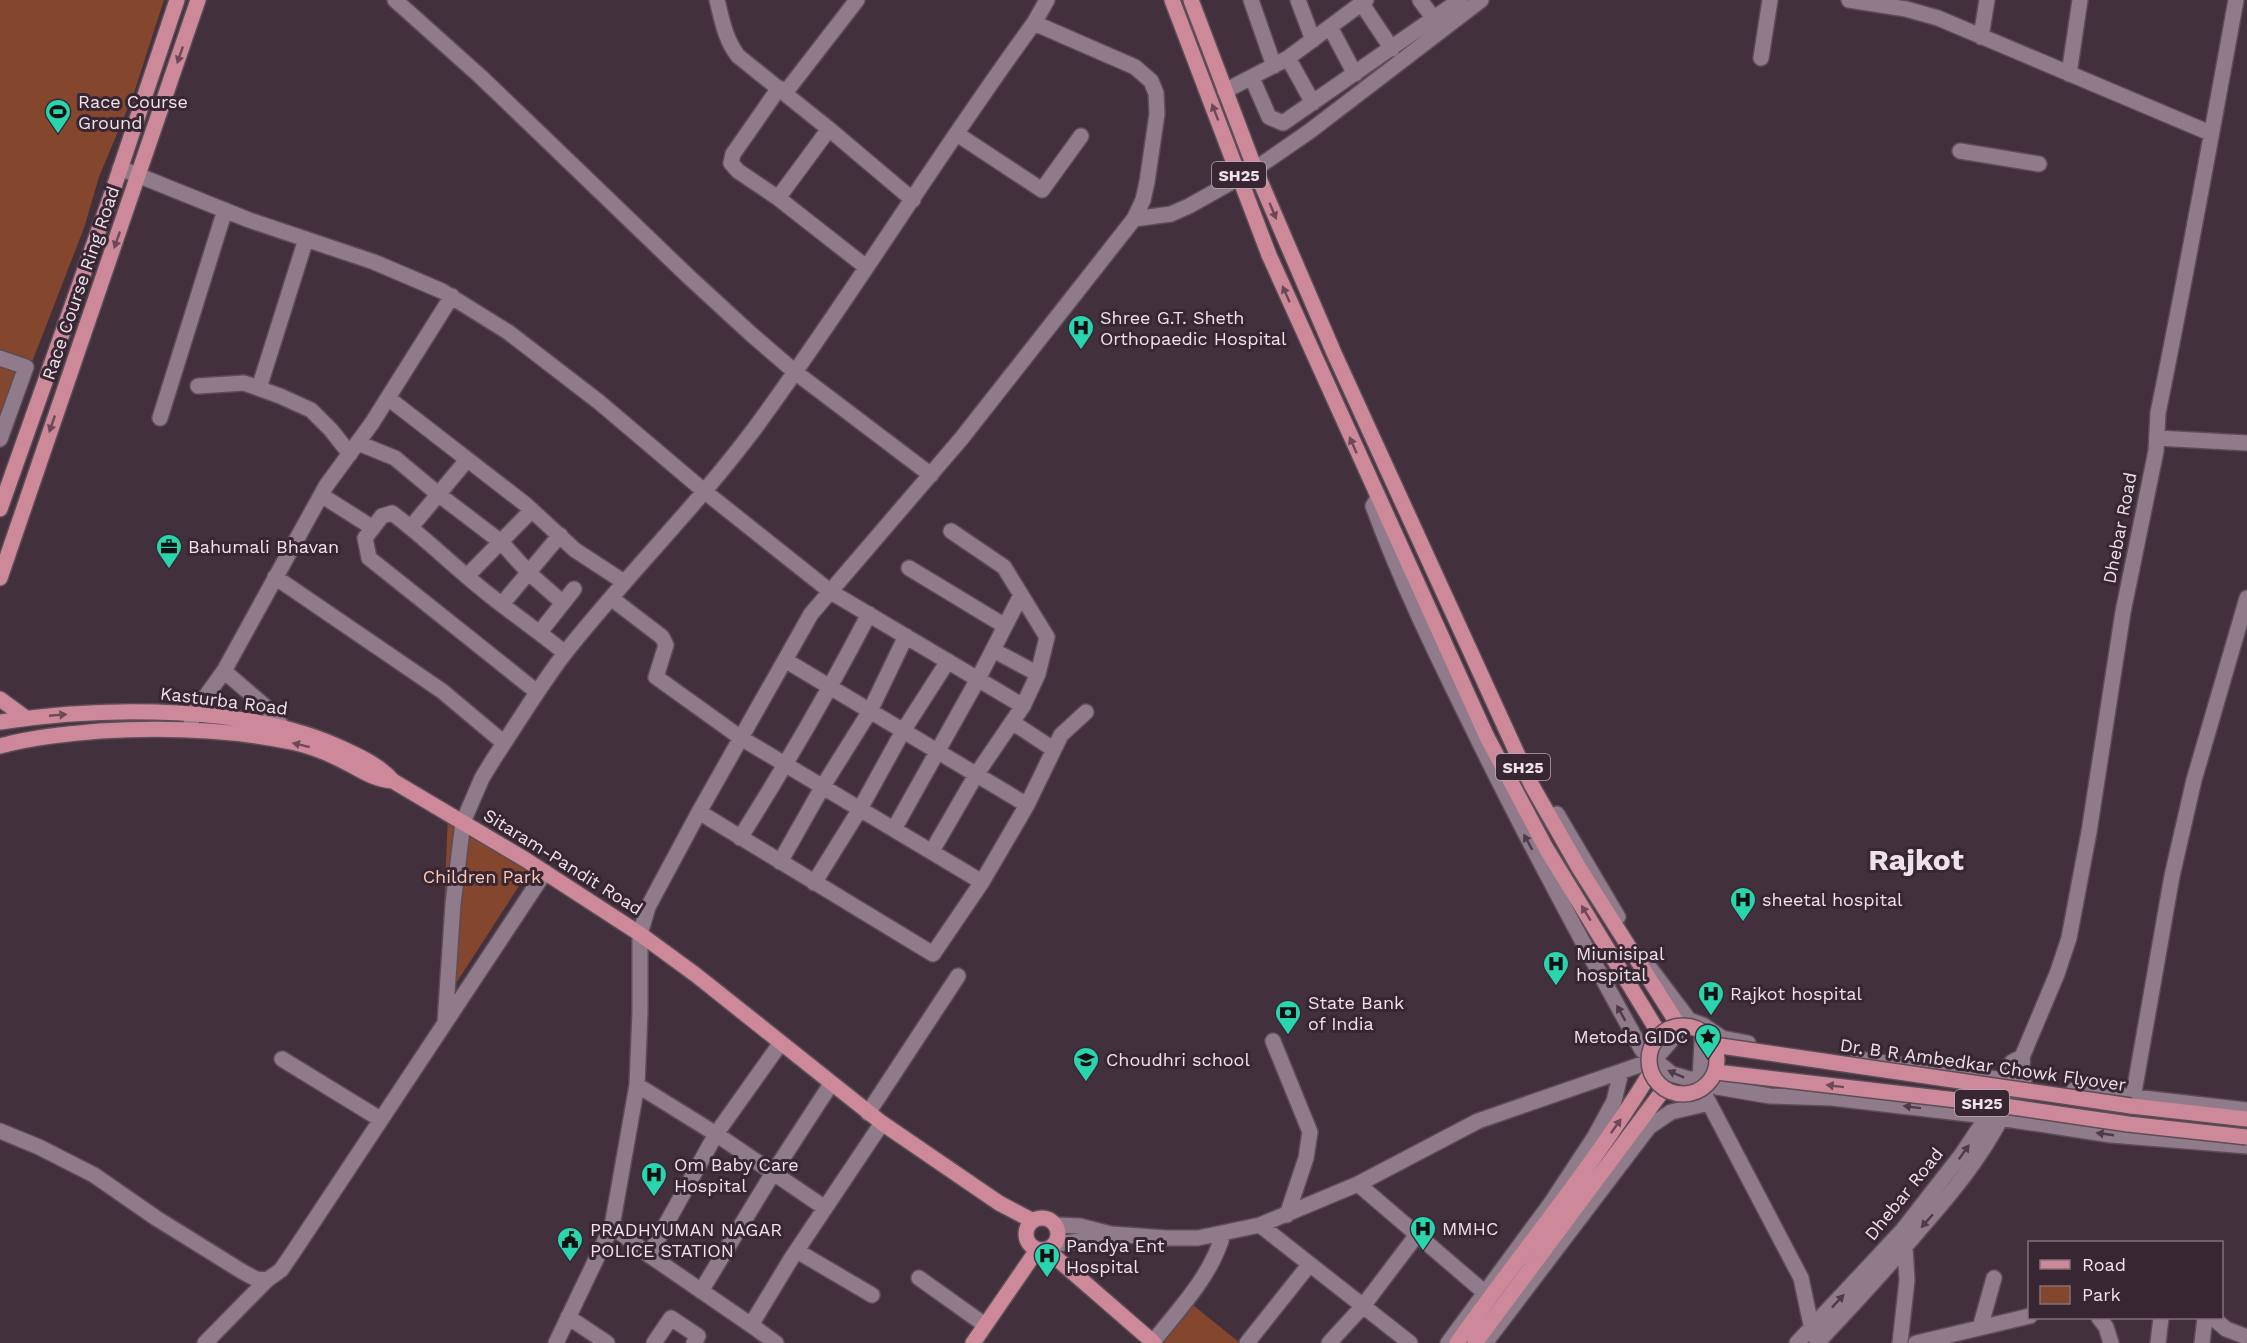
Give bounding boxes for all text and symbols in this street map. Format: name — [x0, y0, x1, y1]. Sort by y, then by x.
one-way arrow — [174, 46, 184, 64]
place label: Race Course Ground — [78, 91, 188, 133]
sports icon: Race Course Ground — [43, 97, 73, 135]
one-way arrow — [1210, 103, 1219, 121]
road number: SH25 — [1212, 162, 1266, 188]
street label: Race Course Ring Road — [37, 183, 124, 382]
one-way arrow — [1269, 202, 1278, 220]
one-way arrow — [111, 231, 121, 249]
one-way arrow — [1282, 285, 1291, 302]
place label: Shree G.T. Sheth Orthopaedic Hospital — [1100, 307, 1287, 349]
hospital icon: Shree G.T. Sheth Orthopaedic Hospital — [1066, 313, 1096, 351]
one-way arrow — [46, 415, 56, 433]
one-way arrow — [1349, 436, 1358, 453]
street label: Dhebar Road — [2098, 470, 2141, 585]
office icon: Bahumali Bhavan — [154, 532, 184, 570]
place label: Bahumali Bhavan — [188, 536, 339, 557]
street label: Kasturba Road — [159, 682, 289, 719]
one-way arrow — [49, 711, 68, 720]
one-way arrow — [291, 740, 309, 749]
road number: SH25 — [1496, 754, 1550, 780]
street label: Sitaram-Pandit Road — [480, 804, 647, 919]
one-way arrow — [1523, 833, 1533, 850]
district label: Rajkot — [1868, 842, 1964, 877]
park label: Children Park — [423, 866, 541, 887]
hospital icon: sheetal hospital — [1728, 885, 1758, 923]
place label: sheetal hospital — [1762, 889, 1903, 910]
one-way arrow — [1580, 905, 1591, 921]
place label: Miunisipal hospital — [1576, 943, 1665, 985]
hospital icon: Miunisipal hospital — [1541, 949, 1571, 987]
hospital icon: Rajkot hospital — [1696, 979, 1726, 1017]
place label: Rajkot hospital — [1730, 983, 1862, 1004]
place label: State Bank of India — [1308, 992, 1404, 1034]
bank icon: State Bank of India — [1273, 998, 1303, 1036]
one-way arrow — [1616, 1004, 1626, 1021]
place icon: Metoda GIDC — [1693, 1022, 1723, 1060]
place label: Metoda GIDC — [1573, 1026, 1688, 1047]
street label: Dr. B R Ambedkar Chowk Flyover — [1839, 1034, 2127, 1095]
school or university icon: Choudhri school — [1071, 1045, 1101, 1083]
place label: Choudhri school — [1106, 1049, 1250, 1070]
one-way arrow — [1667, 1069, 1684, 1078]
one-way arrow — [1825, 1081, 1844, 1090]
road number: SH25 — [1955, 1090, 2009, 1116]
one-way arrow — [1902, 1103, 1921, 1112]
one-way arrow — [1610, 1119, 1622, 1135]
one-way arrow — [2095, 1129, 2114, 1139]
street label: Dhebar Road — [1860, 1143, 1947, 1244]
one-way arrow — [1958, 1144, 1969, 1160]
place label: Om Baby Care Hospital — [674, 1154, 799, 1196]
hospital icon: Om Baby Care Hospital — [639, 1160, 669, 1198]
one-way arrow — [1921, 1213, 1934, 1228]
hospital icon: MMHC — [1408, 1214, 1438, 1252]
place label: MMHC — [1442, 1218, 1498, 1239]
place label: PRADHYUMAN NAGAR POLICE STATION — [590, 1219, 782, 1261]
public building icon: PRADHYUMAN NAGAR POLICE STATION — [555, 1225, 585, 1263]
place label: Pandya Ent Hospital — [1066, 1235, 1165, 1277]
hospital icon: Pandya Ent Hospital — [1032, 1241, 1062, 1279]
legend — [2028, 1241, 2223, 1319]
text: Road — [2082, 1254, 2126, 1275]
text: Park — [2082, 1284, 2121, 1305]
one-way arrow — [1831, 1293, 1845, 1308]

